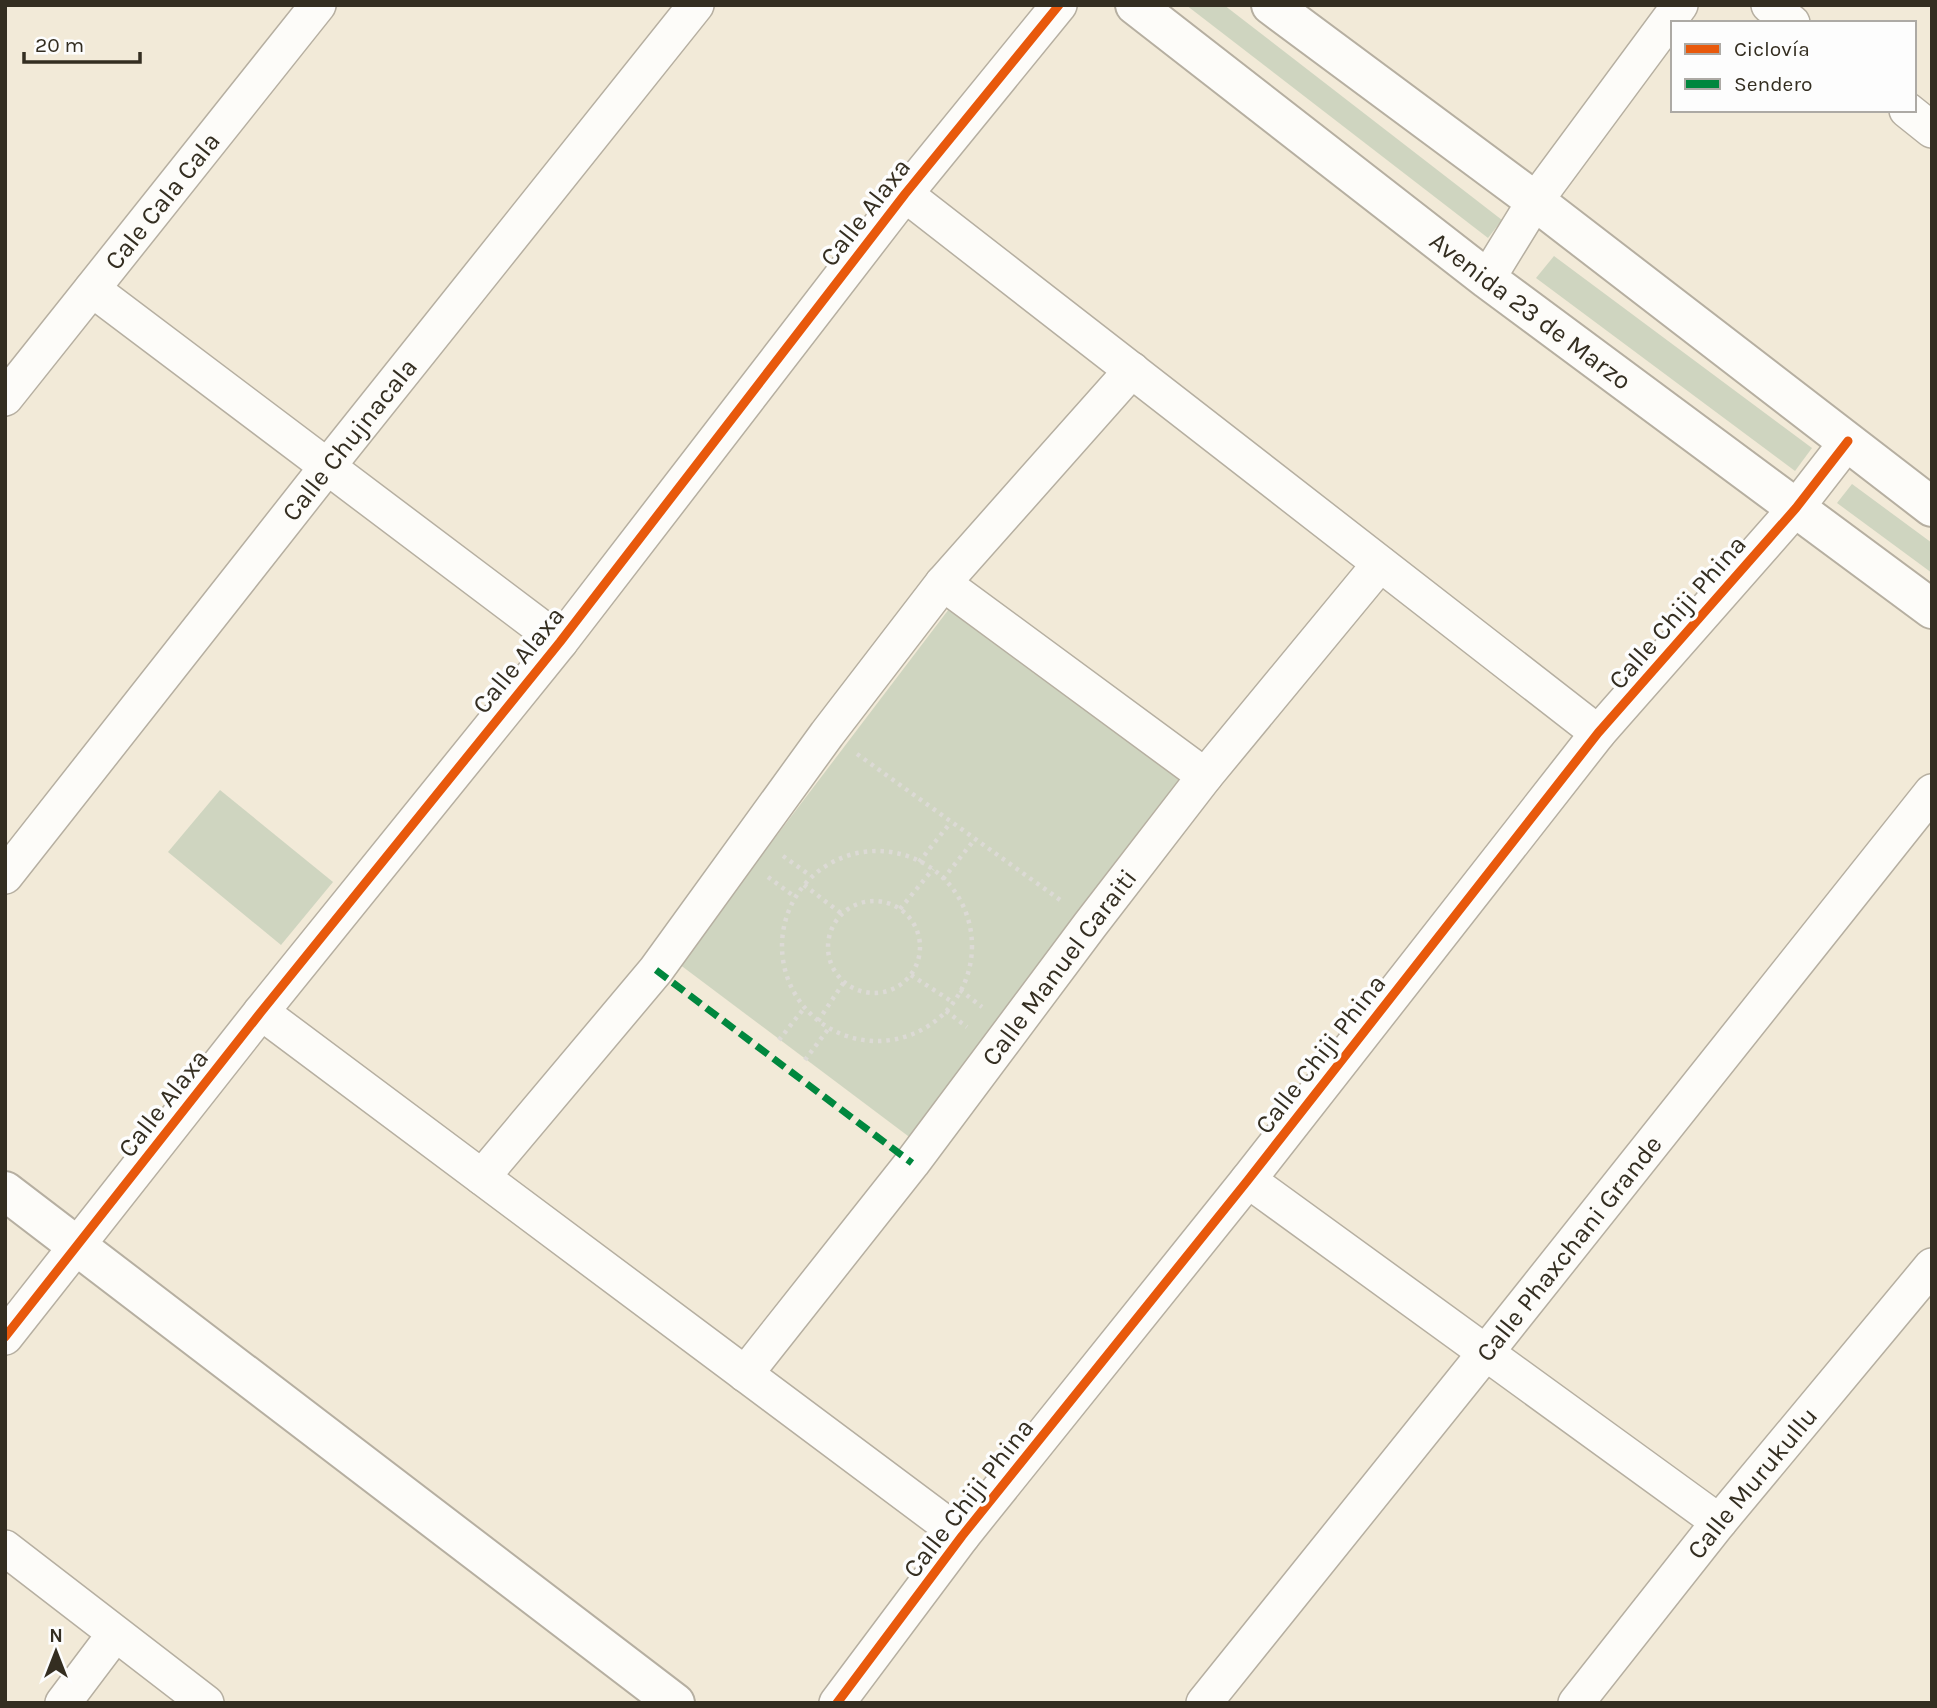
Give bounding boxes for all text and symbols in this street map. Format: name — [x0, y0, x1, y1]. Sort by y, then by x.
scale bar — [24, 21, 140, 65]
legend — [1671, 21, 1916, 112]
text: 20 m — [35, 33, 84, 57]
text: Ciclovía — [1734, 37, 1810, 61]
text: Sendero — [1734, 72, 1812, 96]
street label: Cale Cala Cala — [98, 126, 227, 276]
street label: Calle Alaxa — [814, 152, 917, 272]
street label: Avenida 23 de Marzo — [1423, 225, 1637, 397]
street label: Calle Chujnacala — [275, 352, 424, 527]
street label: Calle Chiji Phina — [1602, 529, 1753, 696]
street label: Calle Alaxa — [466, 601, 571, 720]
street label: Calle Manuel Caraiti — [975, 863, 1144, 1072]
street label: Calle Chiji Phina — [1249, 968, 1392, 1140]
street label: Calle Alaxa — [112, 1043, 215, 1163]
street label: Calle Phaxchani Grande — [1470, 1129, 1669, 1368]
street label: Calle Murukullu — [1681, 1401, 1824, 1565]
street label: Calle Chiji Phina — [897, 1412, 1040, 1584]
north arrow — [21, 1617, 91, 1687]
text: N — [49, 1625, 63, 1647]

